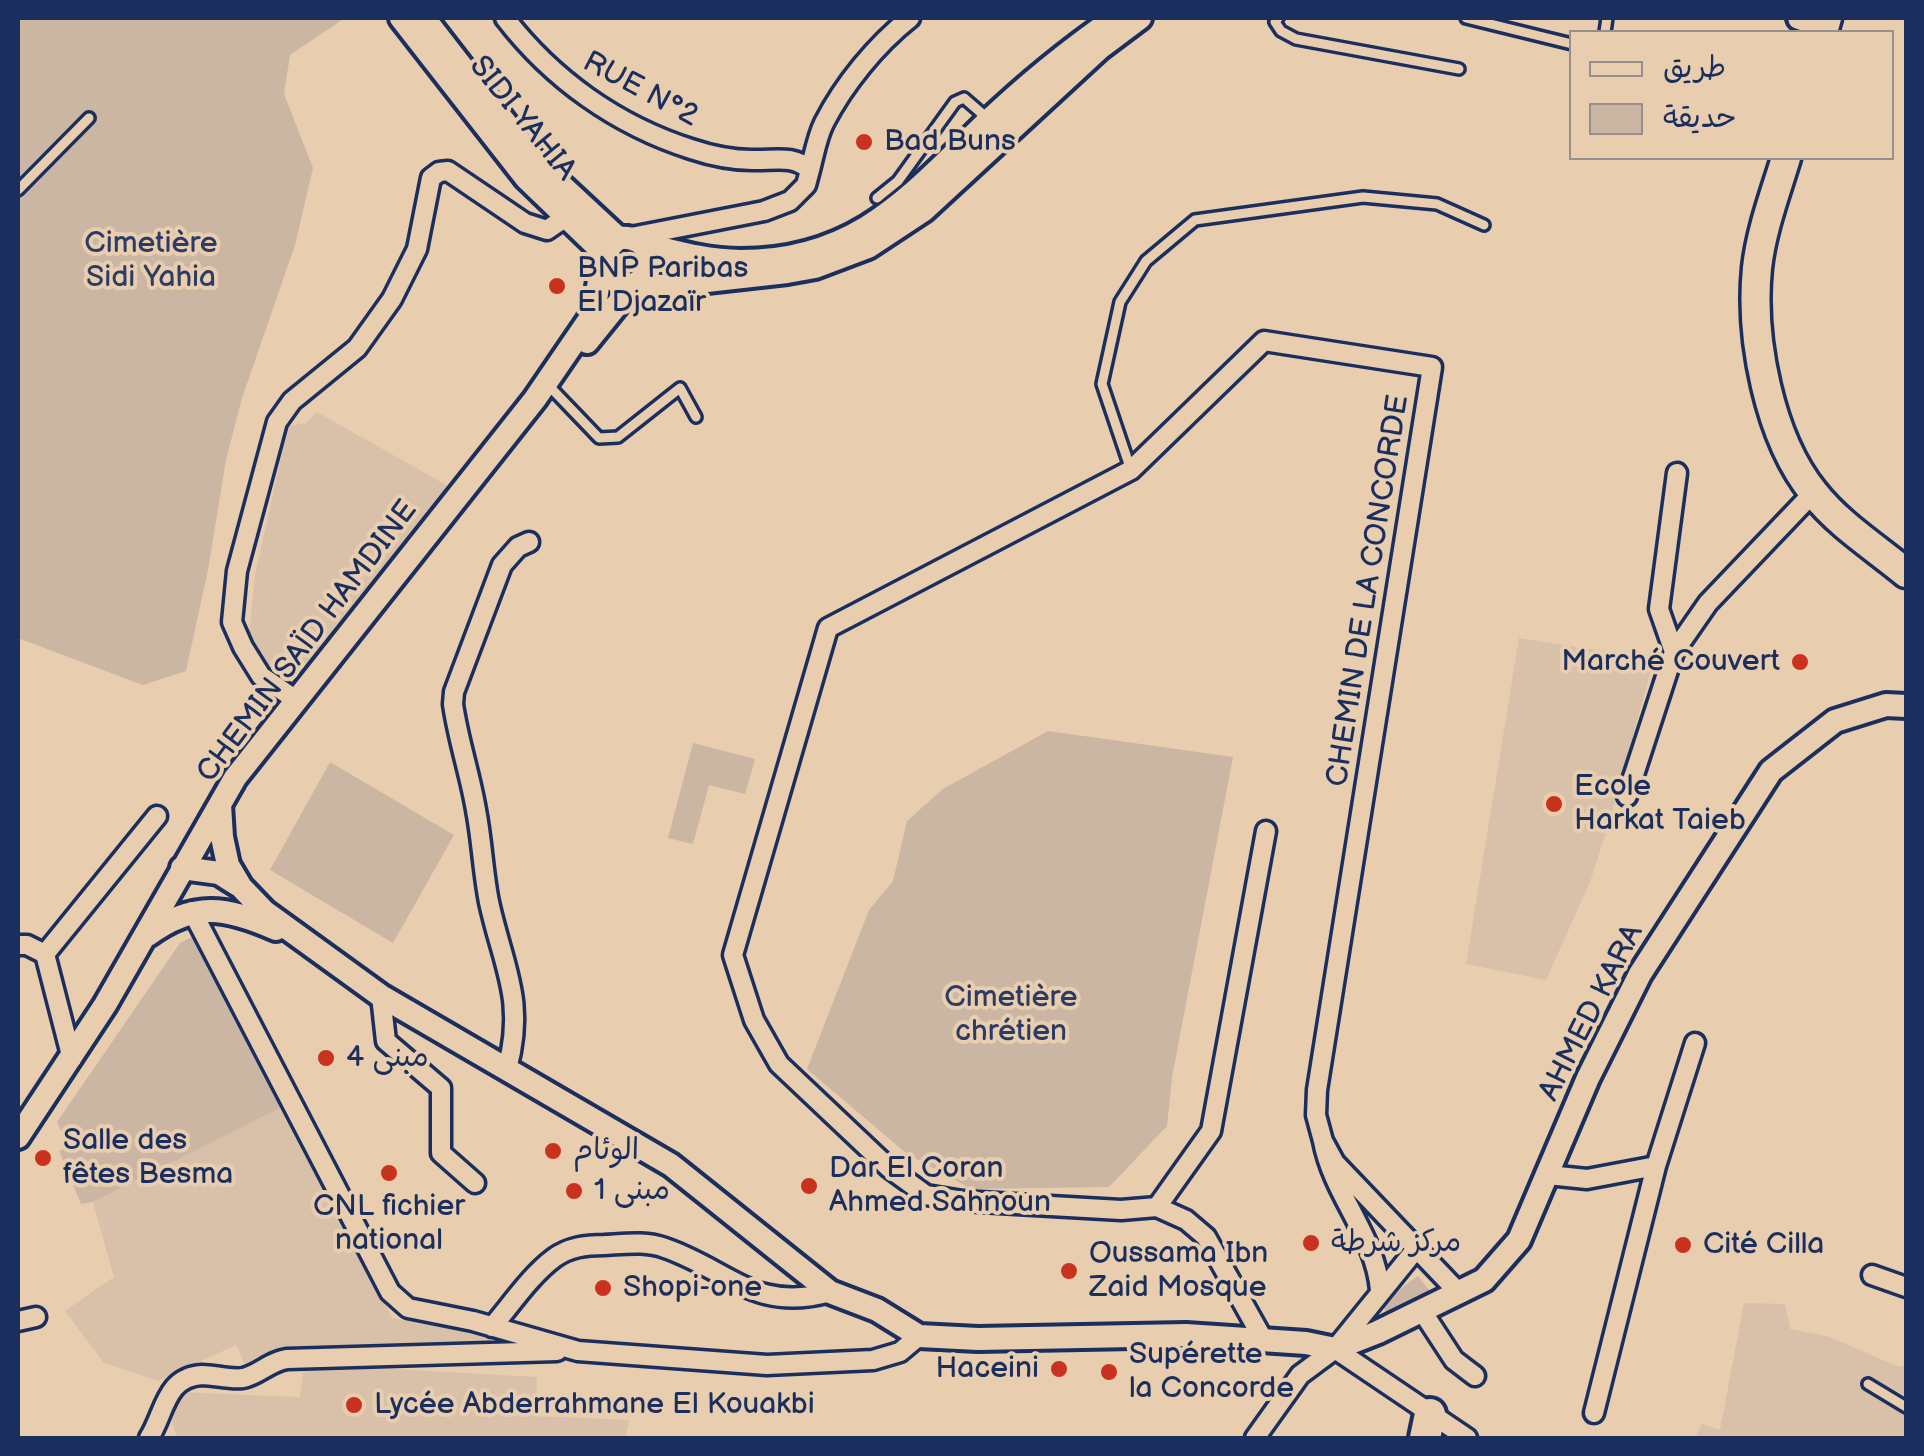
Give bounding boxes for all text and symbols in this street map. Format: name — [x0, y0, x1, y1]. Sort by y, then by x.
legend — [1569, 30, 1894, 160]
street label: RUE N°2 — [576, 45, 704, 135]
street label: SIDI YAHIA — [461, 50, 583, 188]
text: طريق — [1663, 50, 1726, 86]
text: حديقة — [1663, 100, 1737, 136]
place label: Bad Buns — [884, 124, 1016, 160]
marker: Bad Buns — [853, 131, 875, 153]
park label: Cimetière Sidi Yahia — [84, 226, 218, 296]
place label: BNP Paribas El Djazaïr — [577, 251, 748, 322]
marker: BNP Paribas El Djazaïr — [546, 275, 568, 297]
street label: CHEMIN DE LA CONCORDE — [1320, 393, 1418, 789]
street label: CHEMIN SAÏD HAMDINE — [190, 494, 426, 790]
place label: Marché Couvert — [1561, 644, 1780, 680]
marker: Marché Couvert — [1789, 651, 1811, 673]
place label: Ecole Harkat Taieb — [1574, 769, 1746, 840]
marker: Ecole Harkat Taieb — [1543, 793, 1565, 815]
street label: AHMED KARA — [1532, 919, 1652, 1107]
park label: Cimetière chrétien — [944, 980, 1078, 1050]
place label: مبنى 4 — [346, 1040, 429, 1076]
marker: مبنى 4 — [315, 1047, 337, 1069]
place label: Salle des fêtes Besma — [63, 1123, 233, 1194]
place label: الوئام — [573, 1133, 639, 1169]
marker: الوئام — [542, 1140, 564, 1162]
marker: Salle des fêtes Besma — [32, 1147, 54, 1169]
place label: Dar El Coran Ahmed Sahnoun — [829, 1151, 1051, 1222]
marker: CNL fichier national — [378, 1162, 400, 1184]
place label: مبنى 1 — [594, 1173, 670, 1209]
marker: Dar El Coran Ahmed Sahnoun — [798, 1175, 820, 1197]
marker: مبنى 1 — [563, 1180, 585, 1202]
place label: CNL fichier national — [313, 1189, 465, 1260]
place label: مركز شرطة — [1331, 1225, 1461, 1261]
place label: Cité Cilla — [1703, 1227, 1824, 1263]
marker: مركز شرطة — [1300, 1232, 1322, 1254]
marker: Cité Cilla — [1672, 1234, 1694, 1256]
place label: Oussama Ibn Zaid Mosque — [1089, 1236, 1268, 1306]
marker: Oussama Ibn Zaid Mosque — [1058, 1260, 1080, 1282]
place label: Shopi-one — [623, 1270, 762, 1306]
marker: Shopi-one — [592, 1277, 614, 1299]
place label: Supérette la Concorde — [1129, 1337, 1294, 1408]
place label: Haceini — [935, 1351, 1039, 1387]
marker: Haceini — [1048, 1358, 1070, 1380]
marker: Supérette la Concorde — [1098, 1361, 1120, 1383]
place label: Lycée Abderrahmane El Kouakbi — [374, 1387, 815, 1423]
marker: Lycée Abderrahmane El Kouakbi — [343, 1394, 365, 1416]

